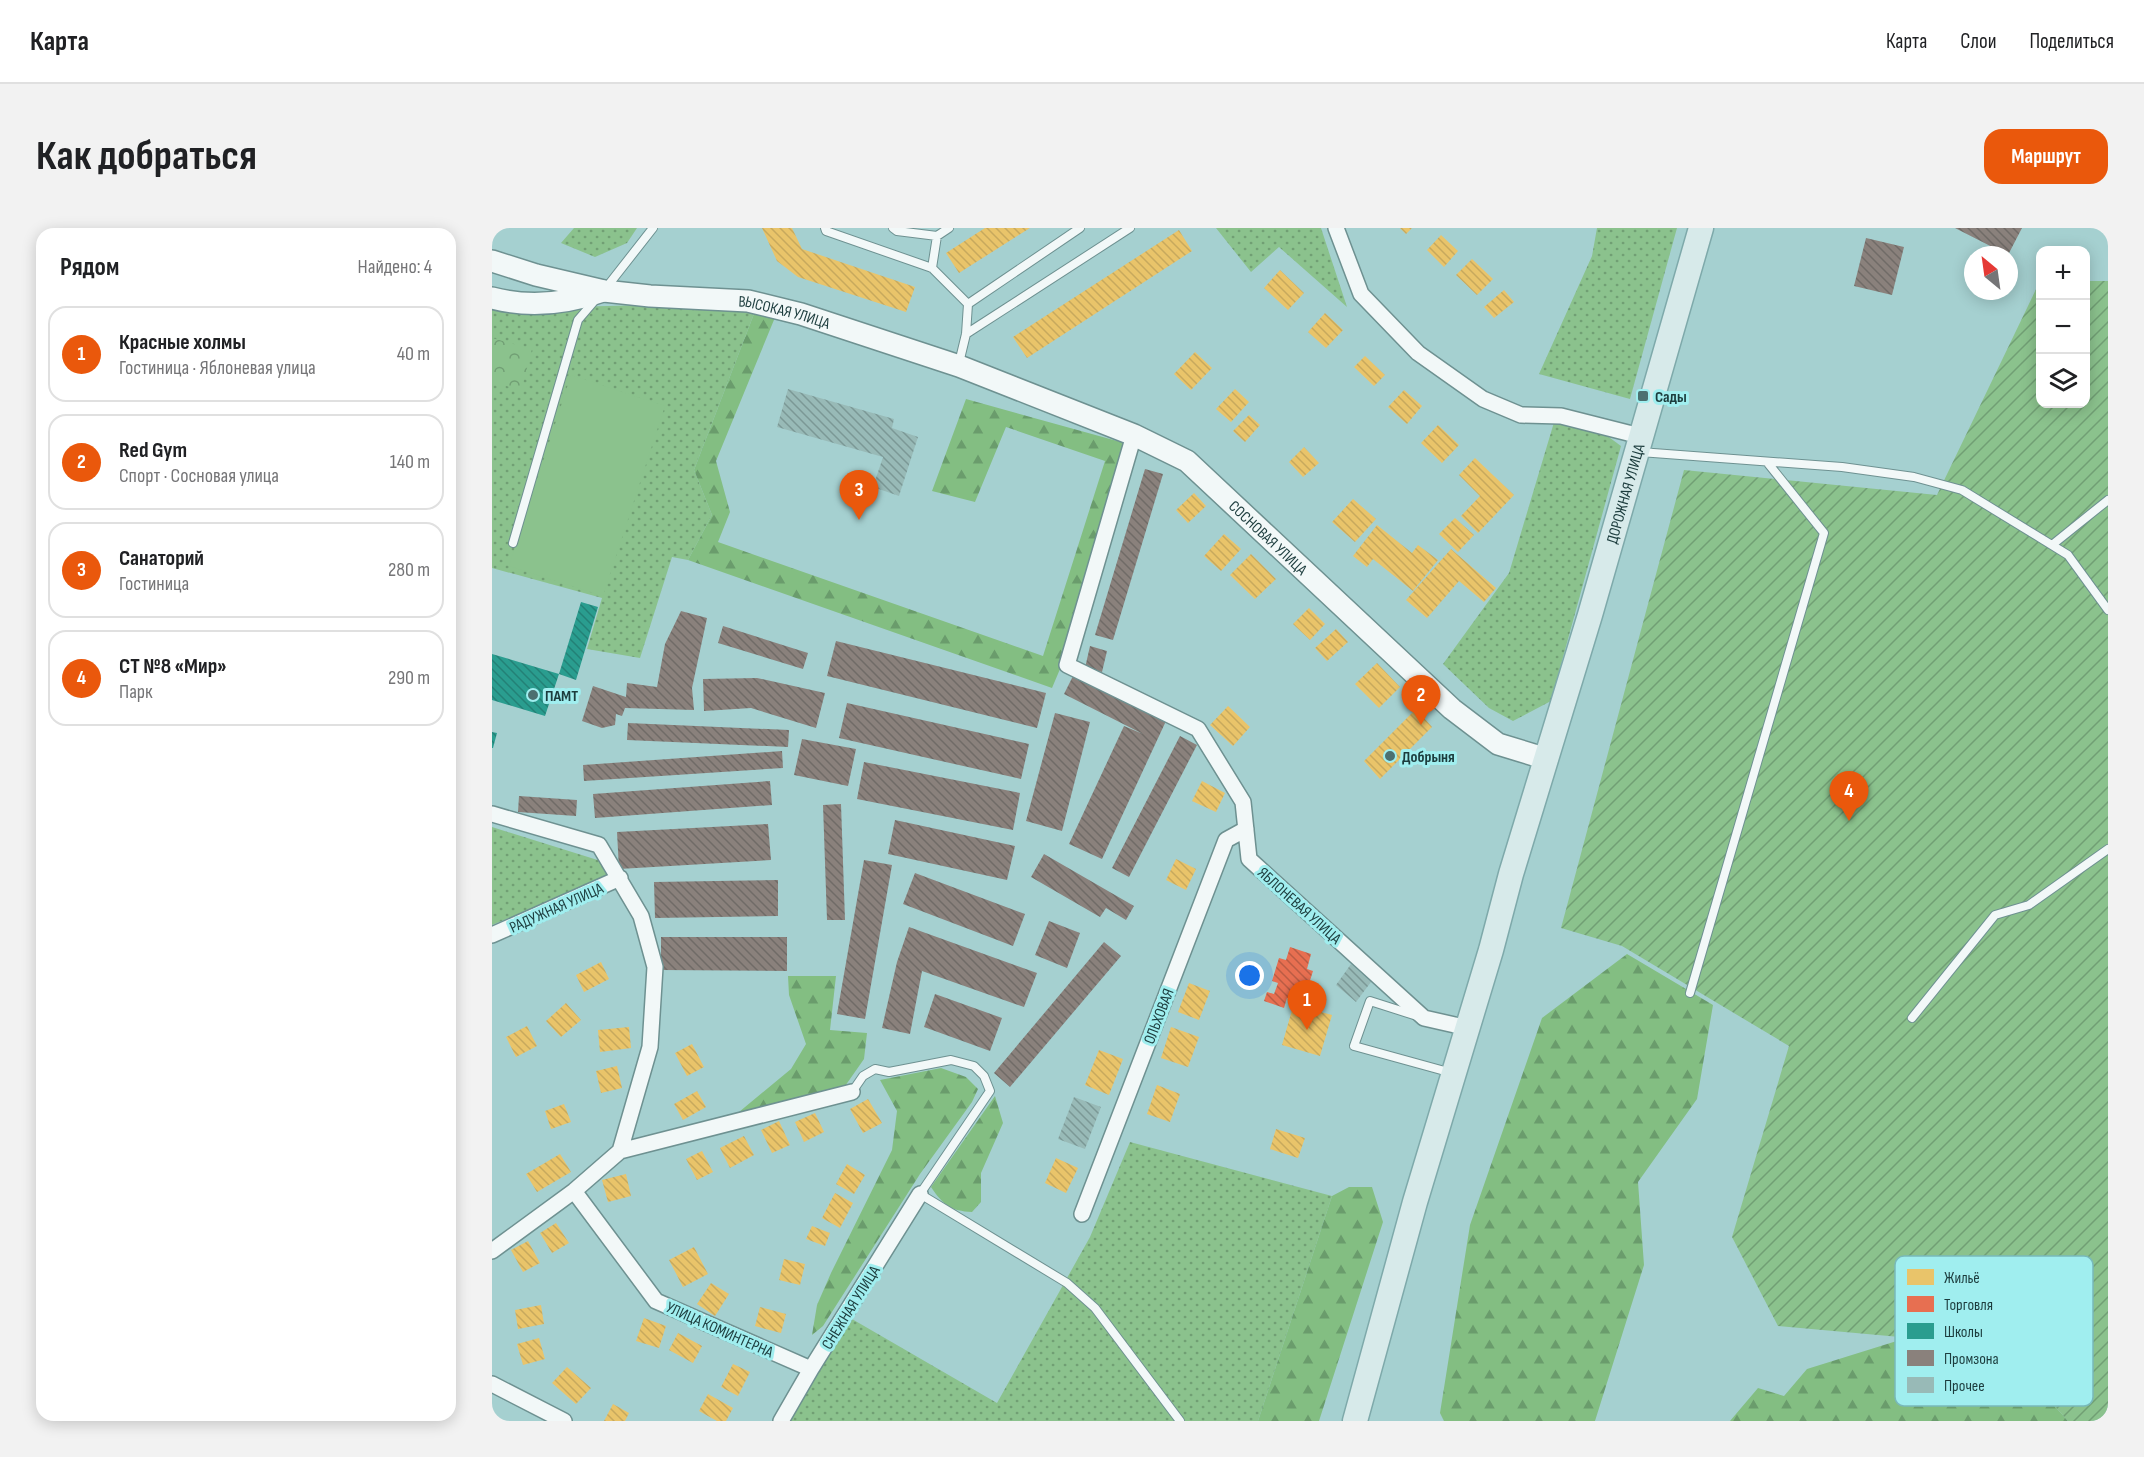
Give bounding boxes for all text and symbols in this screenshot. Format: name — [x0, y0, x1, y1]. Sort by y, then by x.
text: Карта — [30, 25, 89, 58]
text: Карта — [1886, 29, 1927, 54]
text: Слои — [1960, 29, 1996, 54]
text: Поделиться — [2029, 29, 2114, 54]
button: Маршрут — [1984, 129, 2108, 184]
text: Как добраться — [36, 131, 257, 182]
north arrow — [1964, 246, 2018, 300]
map controls — [2036, 246, 2090, 408]
button: + — [2036, 246, 2090, 300]
text: Рядом — [60, 252, 119, 283]
text: Найдено: 4 — [358, 255, 432, 279]
street label: ВЫСОКАЯ УЛИЦА — [738, 293, 832, 334]
button: − — [2036, 300, 2090, 354]
text: Красные холмы — [119, 329, 246, 356]
text: 1 — [78, 342, 85, 366]
text: 40 m — [397, 342, 430, 366]
button: layers — [2036, 354, 2090, 408]
text: Гостиница · Яблоневая улица — [119, 356, 316, 380]
place label: Сады — [1655, 388, 1687, 407]
marker: Сады — [1636, 389, 1650, 403]
text: Red Gym — [119, 437, 187, 464]
street label: ДОРОЖНАЯ УЛИЦА — [1603, 442, 1650, 546]
text: 2 — [77, 450, 86, 474]
text: 140 m — [390, 450, 430, 474]
text: Спорт · Сосновая улица — [119, 464, 279, 488]
pin: 3 — [840, 470, 878, 520]
street label: СОСНОВАЯ УЛИЦА — [1224, 497, 1311, 580]
text: Санаторий — [119, 545, 204, 572]
text: 3 — [77, 558, 86, 582]
text: 280 m — [388, 558, 430, 582]
text: Гостиница — [119, 572, 189, 596]
text: СТ №8 «Мир» — [119, 653, 227, 680]
text: 4 — [77, 666, 86, 690]
text: 290 m — [388, 666, 430, 690]
pin: 2 — [1402, 676, 1440, 725]
text: Парк — [119, 680, 153, 704]
place label: ПАМТ — [545, 687, 578, 706]
marker: ПАМТ — [526, 688, 540, 702]
place label: Добрыня — [1402, 748, 1455, 767]
marker: Добрыня — [1383, 749, 1397, 763]
pin: 4 — [1830, 772, 1868, 821]
street label: ЯБЛОНЕВАЯ УЛИЦА — [1253, 864, 1345, 949]
street label: РАДУЖНАЯ УЛИЦА — [507, 879, 607, 937]
your location — [1235, 961, 1264, 990]
pin: 1 — [1288, 980, 1326, 1030]
street label: ОЛЬХОВАЯ — [1140, 986, 1179, 1047]
legend — [1895, 1256, 2093, 1406]
street label: СНЕЖНАЯ УЛИЦА — [818, 1262, 885, 1353]
text: Жильё — [1944, 1269, 1980, 1288]
text: Торговля — [1944, 1296, 1993, 1315]
street label: УЛИЦА КОМИНТЕРНА — [663, 1298, 776, 1363]
text: Школы — [1944, 1323, 1983, 1342]
text: Промзона — [1944, 1350, 1999, 1369]
text: Прочее — [1944, 1377, 1985, 1396]

